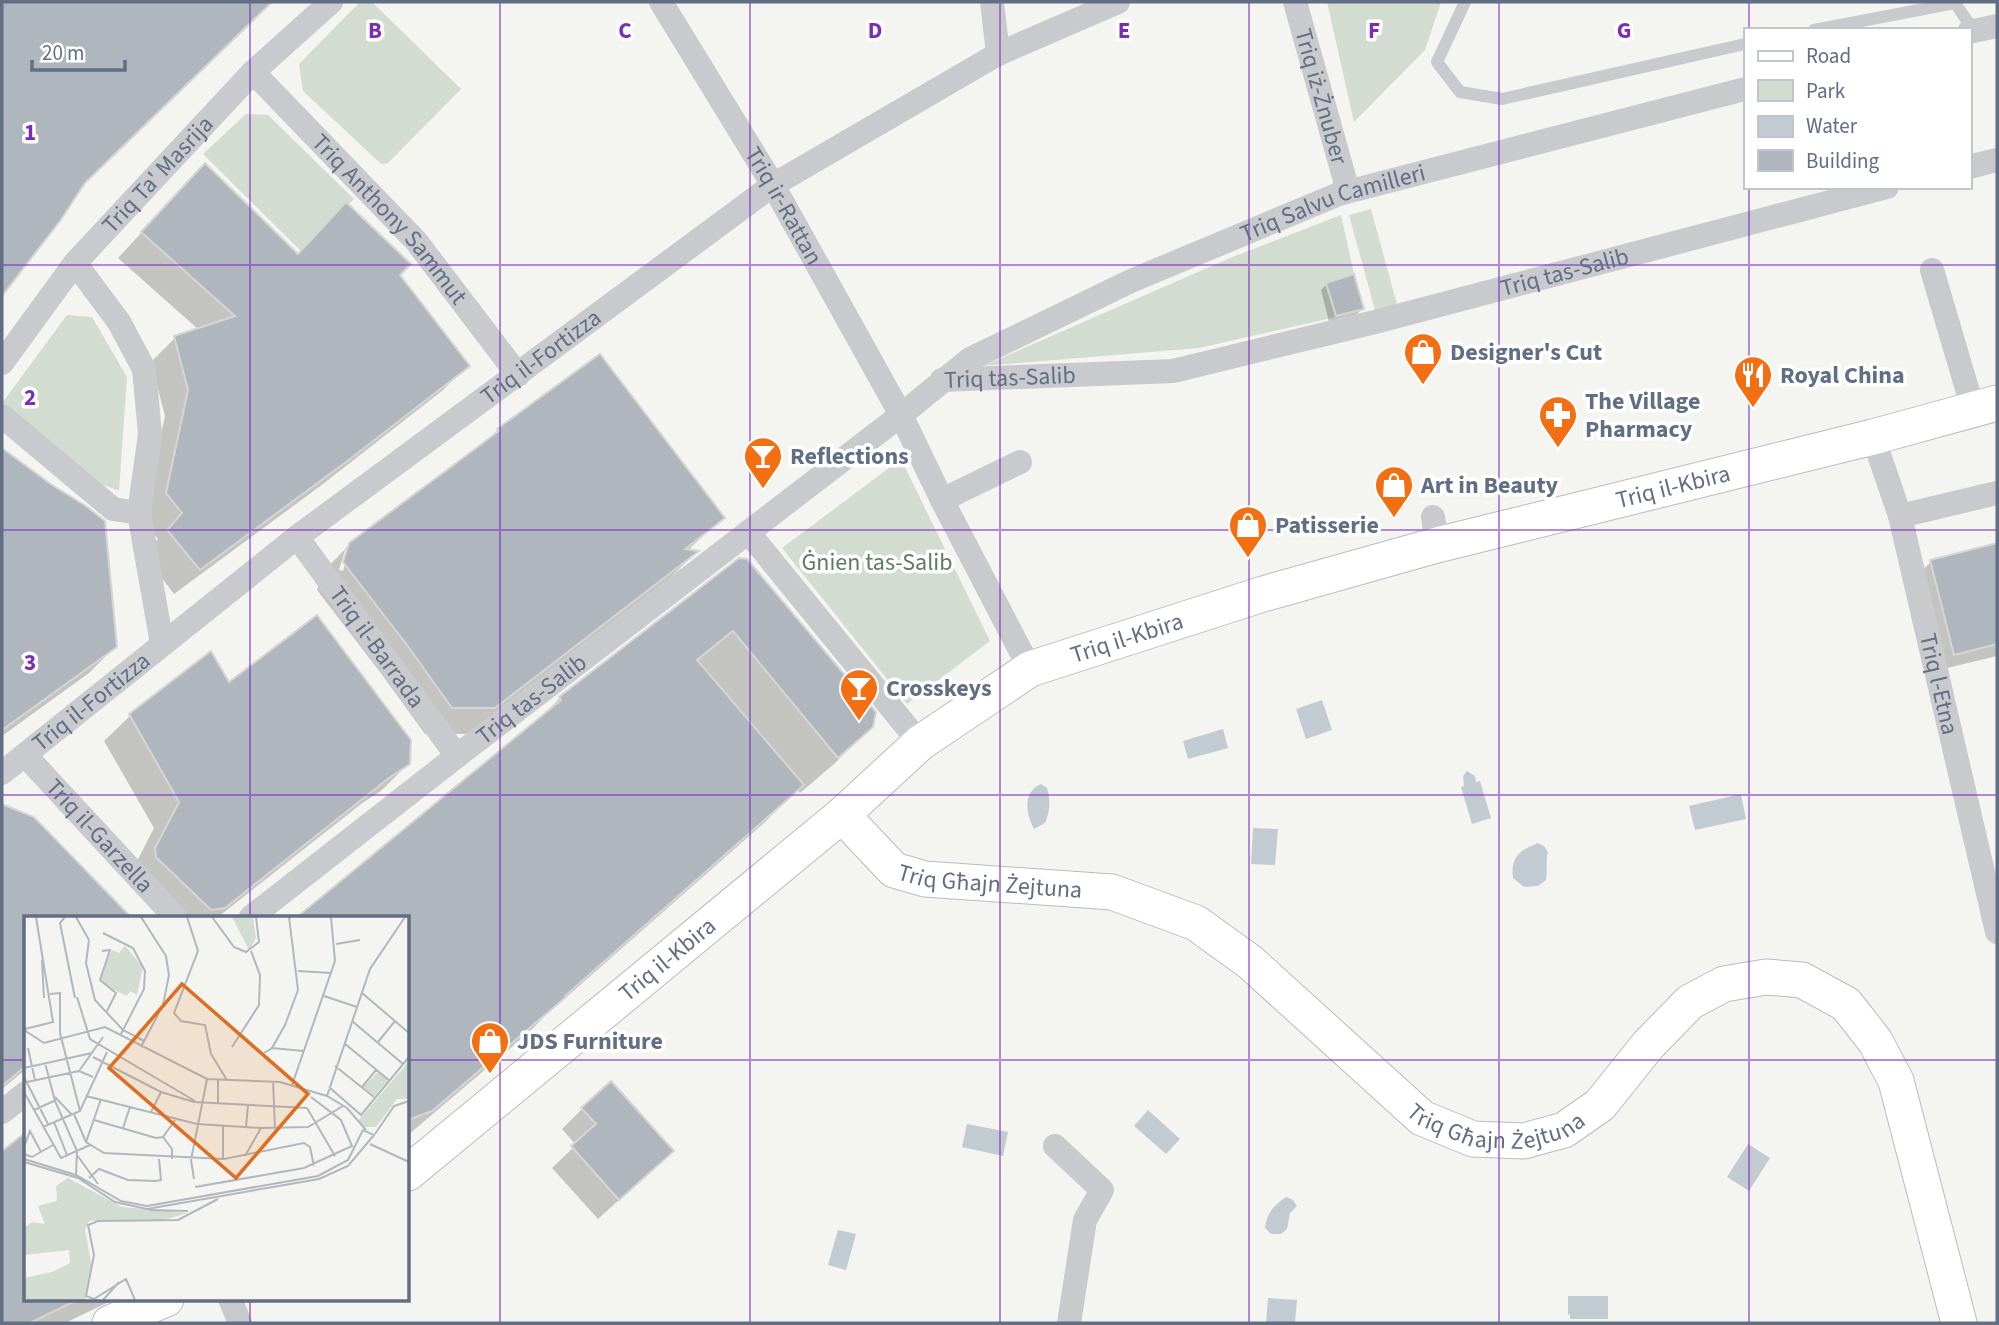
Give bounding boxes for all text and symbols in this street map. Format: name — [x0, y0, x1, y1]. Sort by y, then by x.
text: B — [368, 14, 382, 47]
text: C — [618, 14, 632, 47]
text: D — [868, 14, 882, 47]
text: E — [1118, 14, 1130, 47]
text: F — [1368, 14, 1380, 47]
text: G — [1617, 14, 1631, 47]
street label: Triq iż-Żnuber — [1286, 24, 1357, 169]
scale bar — [32, 28, 124, 72]
legend — [1744, 28, 1971, 189]
text: 20 m — [42, 38, 84, 68]
text: Road — [1806, 41, 1851, 71]
text: Park — [1806, 76, 1846, 106]
street label: Triq Ta' Masrija — [94, 108, 222, 241]
text: Water — [1806, 111, 1858, 141]
text: 1 — [24, 116, 36, 149]
street label: Triq Anthony Sammut — [304, 125, 476, 312]
street label: Triq ir-Rattan — [736, 140, 832, 271]
text: Building — [1806, 146, 1880, 176]
street label: Triq Salvu Camilleri — [1235, 155, 1429, 251]
street label: Triq tas-Salib — [1496, 238, 1633, 306]
street label: Triq il-Fortizza — [473, 300, 609, 413]
shop icon: Designer's Cut — [1402, 331, 1444, 386]
place label: Designer's Cut — [1450, 335, 1602, 370]
restaurant icon: Royal China — [1732, 354, 1774, 409]
street label: Triq tas-Salib — [944, 357, 1076, 397]
place label: Royal China — [1780, 358, 1905, 393]
text: 2 — [24, 381, 36, 414]
place label: The Village Pharmacy — [1585, 384, 1700, 447]
pharmacy icon: The Village Pharmacy — [1537, 394, 1579, 449]
bar icon: Reflections — [742, 435, 784, 490]
place label: Reflections — [790, 439, 909, 474]
street label: Triq il-Kbira — [1612, 456, 1734, 518]
shop icon: Art in Beauty — [1373, 464, 1415, 519]
place label: Art in Beauty — [1420, 468, 1559, 503]
shop icon: Patisserie — [1227, 504, 1269, 559]
place label: Patisserie — [1275, 508, 1379, 543]
park label: Ġnien tas-Salib — [802, 545, 952, 580]
street label: Triq il-Barrada — [321, 579, 434, 715]
street label: Triq il-Kbira — [1066, 603, 1188, 672]
street label: Triq l-Etna — [1910, 630, 1968, 738]
street label: Triq il-Fortizza — [24, 644, 158, 760]
street label: Triq tas-Salib — [468, 645, 594, 753]
text: 3 — [24, 646, 36, 679]
bar icon: Crosskeys — [838, 667, 880, 722]
place label: Crosskeys — [886, 671, 992, 706]
street label: Triq il-Garzella — [38, 771, 162, 901]
street label: Triq Għajn Żejtuna — [894, 855, 1083, 907]
street label: Triq il-Kbira — [611, 909, 723, 1010]
inset map — [24, 916, 410, 1300]
shop icon: JDS Furniture — [469, 1020, 511, 1075]
place label: JDS Furniture — [517, 1024, 663, 1059]
street label: Triq Għajn Żejtuna — [1404, 1086, 1590, 1124]
text: Triq Għajn Żejtuna — [1399, 1095, 1592, 1158]

